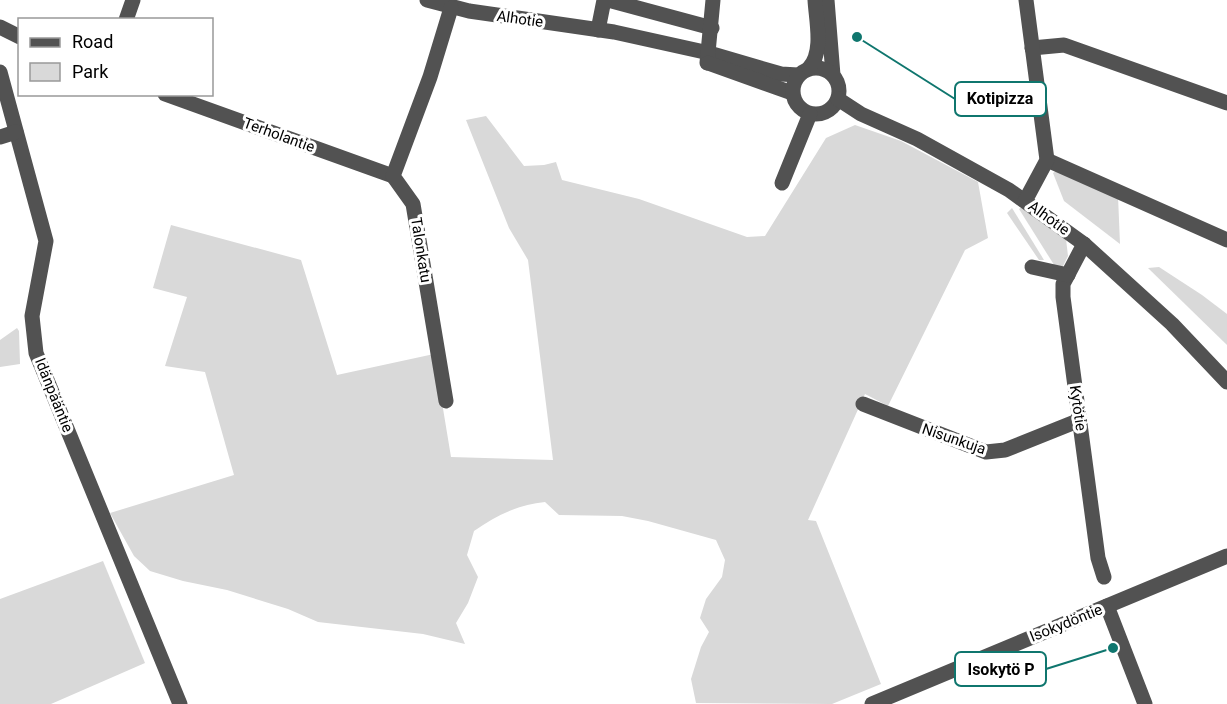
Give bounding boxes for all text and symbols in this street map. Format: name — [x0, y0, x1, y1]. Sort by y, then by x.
street label: Alhotie — [496, 7, 544, 31]
legend — [18, 18, 213, 96]
text: Road — [72, 31, 113, 52]
text: Park — [72, 61, 109, 82]
callout: Kotipizza — [955, 82, 1046, 116]
text: Kotipizza — [967, 89, 1034, 108]
street label: Terholantie — [241, 114, 317, 156]
street label: Alhotie — [1025, 197, 1073, 239]
street label: Talonkatu — [407, 216, 435, 284]
street label: Idänpääntie — [31, 355, 77, 435]
street label: Kytötie — [1066, 384, 1090, 432]
street label: Nisunkuja — [920, 420, 988, 458]
street label: Isokydöntie — [1027, 600, 1105, 646]
callout: Isokytö P — [955, 652, 1046, 686]
text: Isokytö P — [967, 660, 1035, 679]

